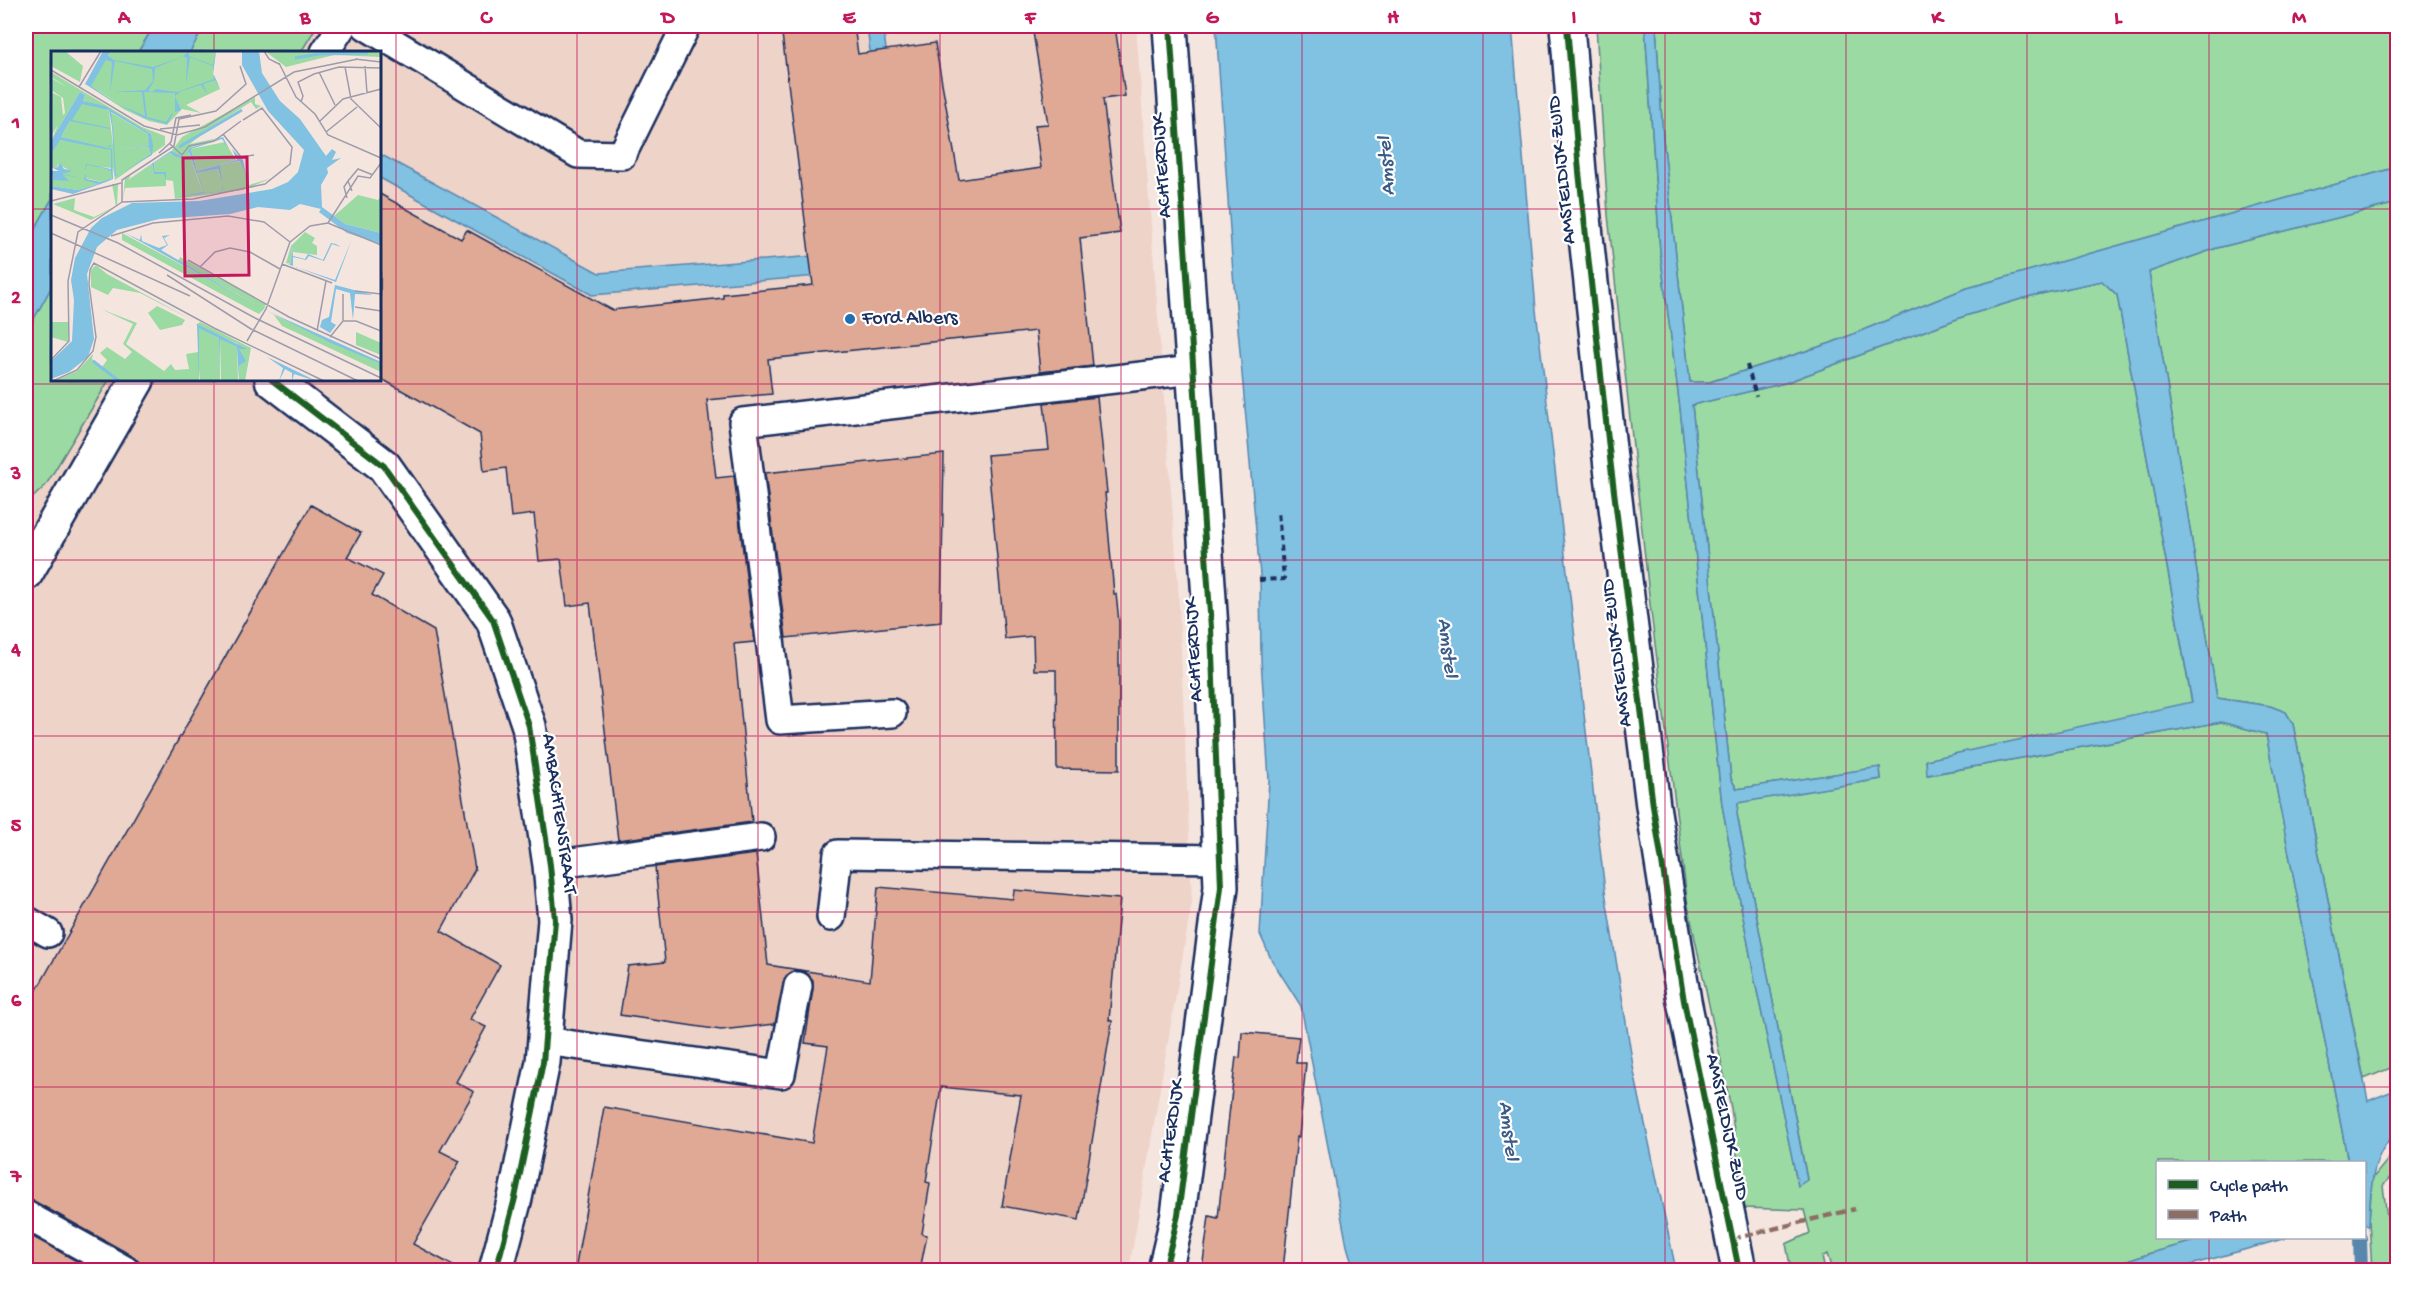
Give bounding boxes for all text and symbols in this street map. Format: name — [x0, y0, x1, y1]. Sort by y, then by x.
text: A — [117, 8, 132, 31]
text: B — [299, 8, 311, 31]
text: C — [480, 8, 494, 31]
text: D — [659, 8, 675, 31]
text: E — [843, 8, 857, 31]
text: F — [1024, 8, 1037, 31]
text: G — [1206, 8, 1220, 31]
text: H — [1387, 8, 1399, 31]
text: I — [1572, 8, 1577, 31]
text: J — [1749, 8, 1762, 31]
text: K — [1930, 8, 1945, 31]
text: L — [2114, 8, 2123, 31]
text: M — [2292, 8, 2307, 31]
inset map — [51, 51, 381, 381]
street label: AMSTELDIJK ZUID — [1544, 94, 1582, 245]
street label: ACHTERDIJK — [1148, 111, 1178, 219]
text: 1 — [11, 113, 20, 136]
water label: Amstel — [1373, 134, 1403, 196]
text: 2 — [11, 288, 21, 311]
place label: Ford Albers — [861, 308, 958, 331]
marker: Ford Albers — [843, 312, 857, 326]
text: 3 — [10, 464, 21, 487]
street label: AMSTELDIJK ZUID — [1597, 577, 1638, 728]
street label: ACHTERDIJK — [1181, 595, 1209, 703]
water label: Amstel — [1430, 617, 1462, 680]
text: 4 — [10, 640, 21, 663]
street label: AMBACHTENSTRAAT — [535, 732, 581, 897]
text: 5 — [11, 816, 22, 839]
text: 6 — [11, 991, 22, 1014]
street label: AMSTELDIJK ZUID — [1699, 1052, 1753, 1203]
street label: ACHTERDIJK — [1153, 1076, 1191, 1184]
water label: Amstel — [1491, 1100, 1523, 1163]
legend — [2156, 1161, 2366, 1239]
text: 7 — [10, 1167, 23, 1190]
text: Cycle path — [2210, 1177, 2288, 1198]
text: Path — [2209, 1207, 2247, 1228]

